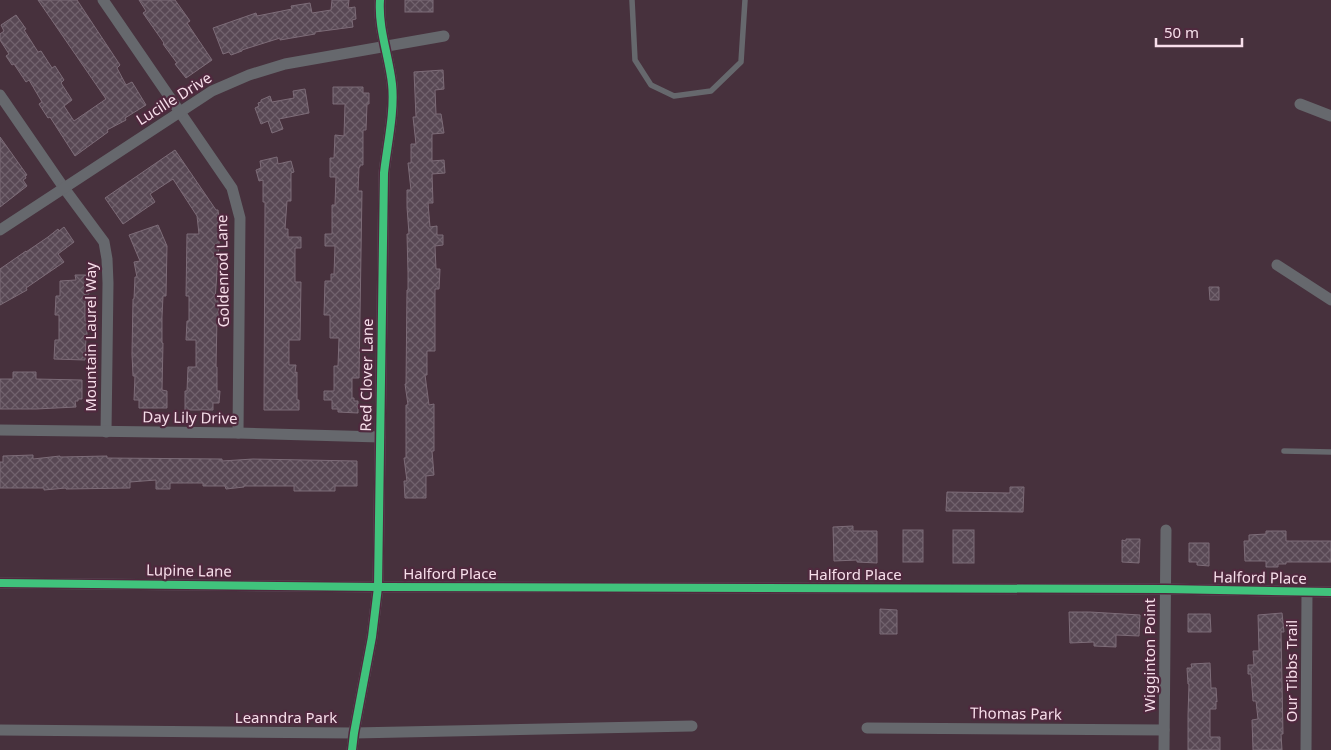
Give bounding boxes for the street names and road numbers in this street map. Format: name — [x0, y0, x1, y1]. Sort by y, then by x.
street label: Lucille Drive — [132, 67, 215, 129]
street label: Goldenrod Lane — [211, 214, 233, 328]
street label: Mountain Laurel Way — [80, 262, 100, 412]
street label: Red Clover Lane — [355, 318, 377, 432]
street label: Day Lily Drive — [142, 406, 238, 428]
street label: Lupine Lane — [146, 559, 232, 581]
street label: Halford Place — [403, 563, 497, 583]
street label: Halford Place — [808, 564, 902, 584]
street label: Halford Place — [1213, 566, 1307, 588]
street label: Wigginton Point — [1139, 598, 1159, 712]
street label: Our Tibbs Trail — [1281, 620, 1301, 722]
street label: Thomas Park — [970, 702, 1062, 724]
street label: Leanndra Park — [235, 707, 337, 727]

